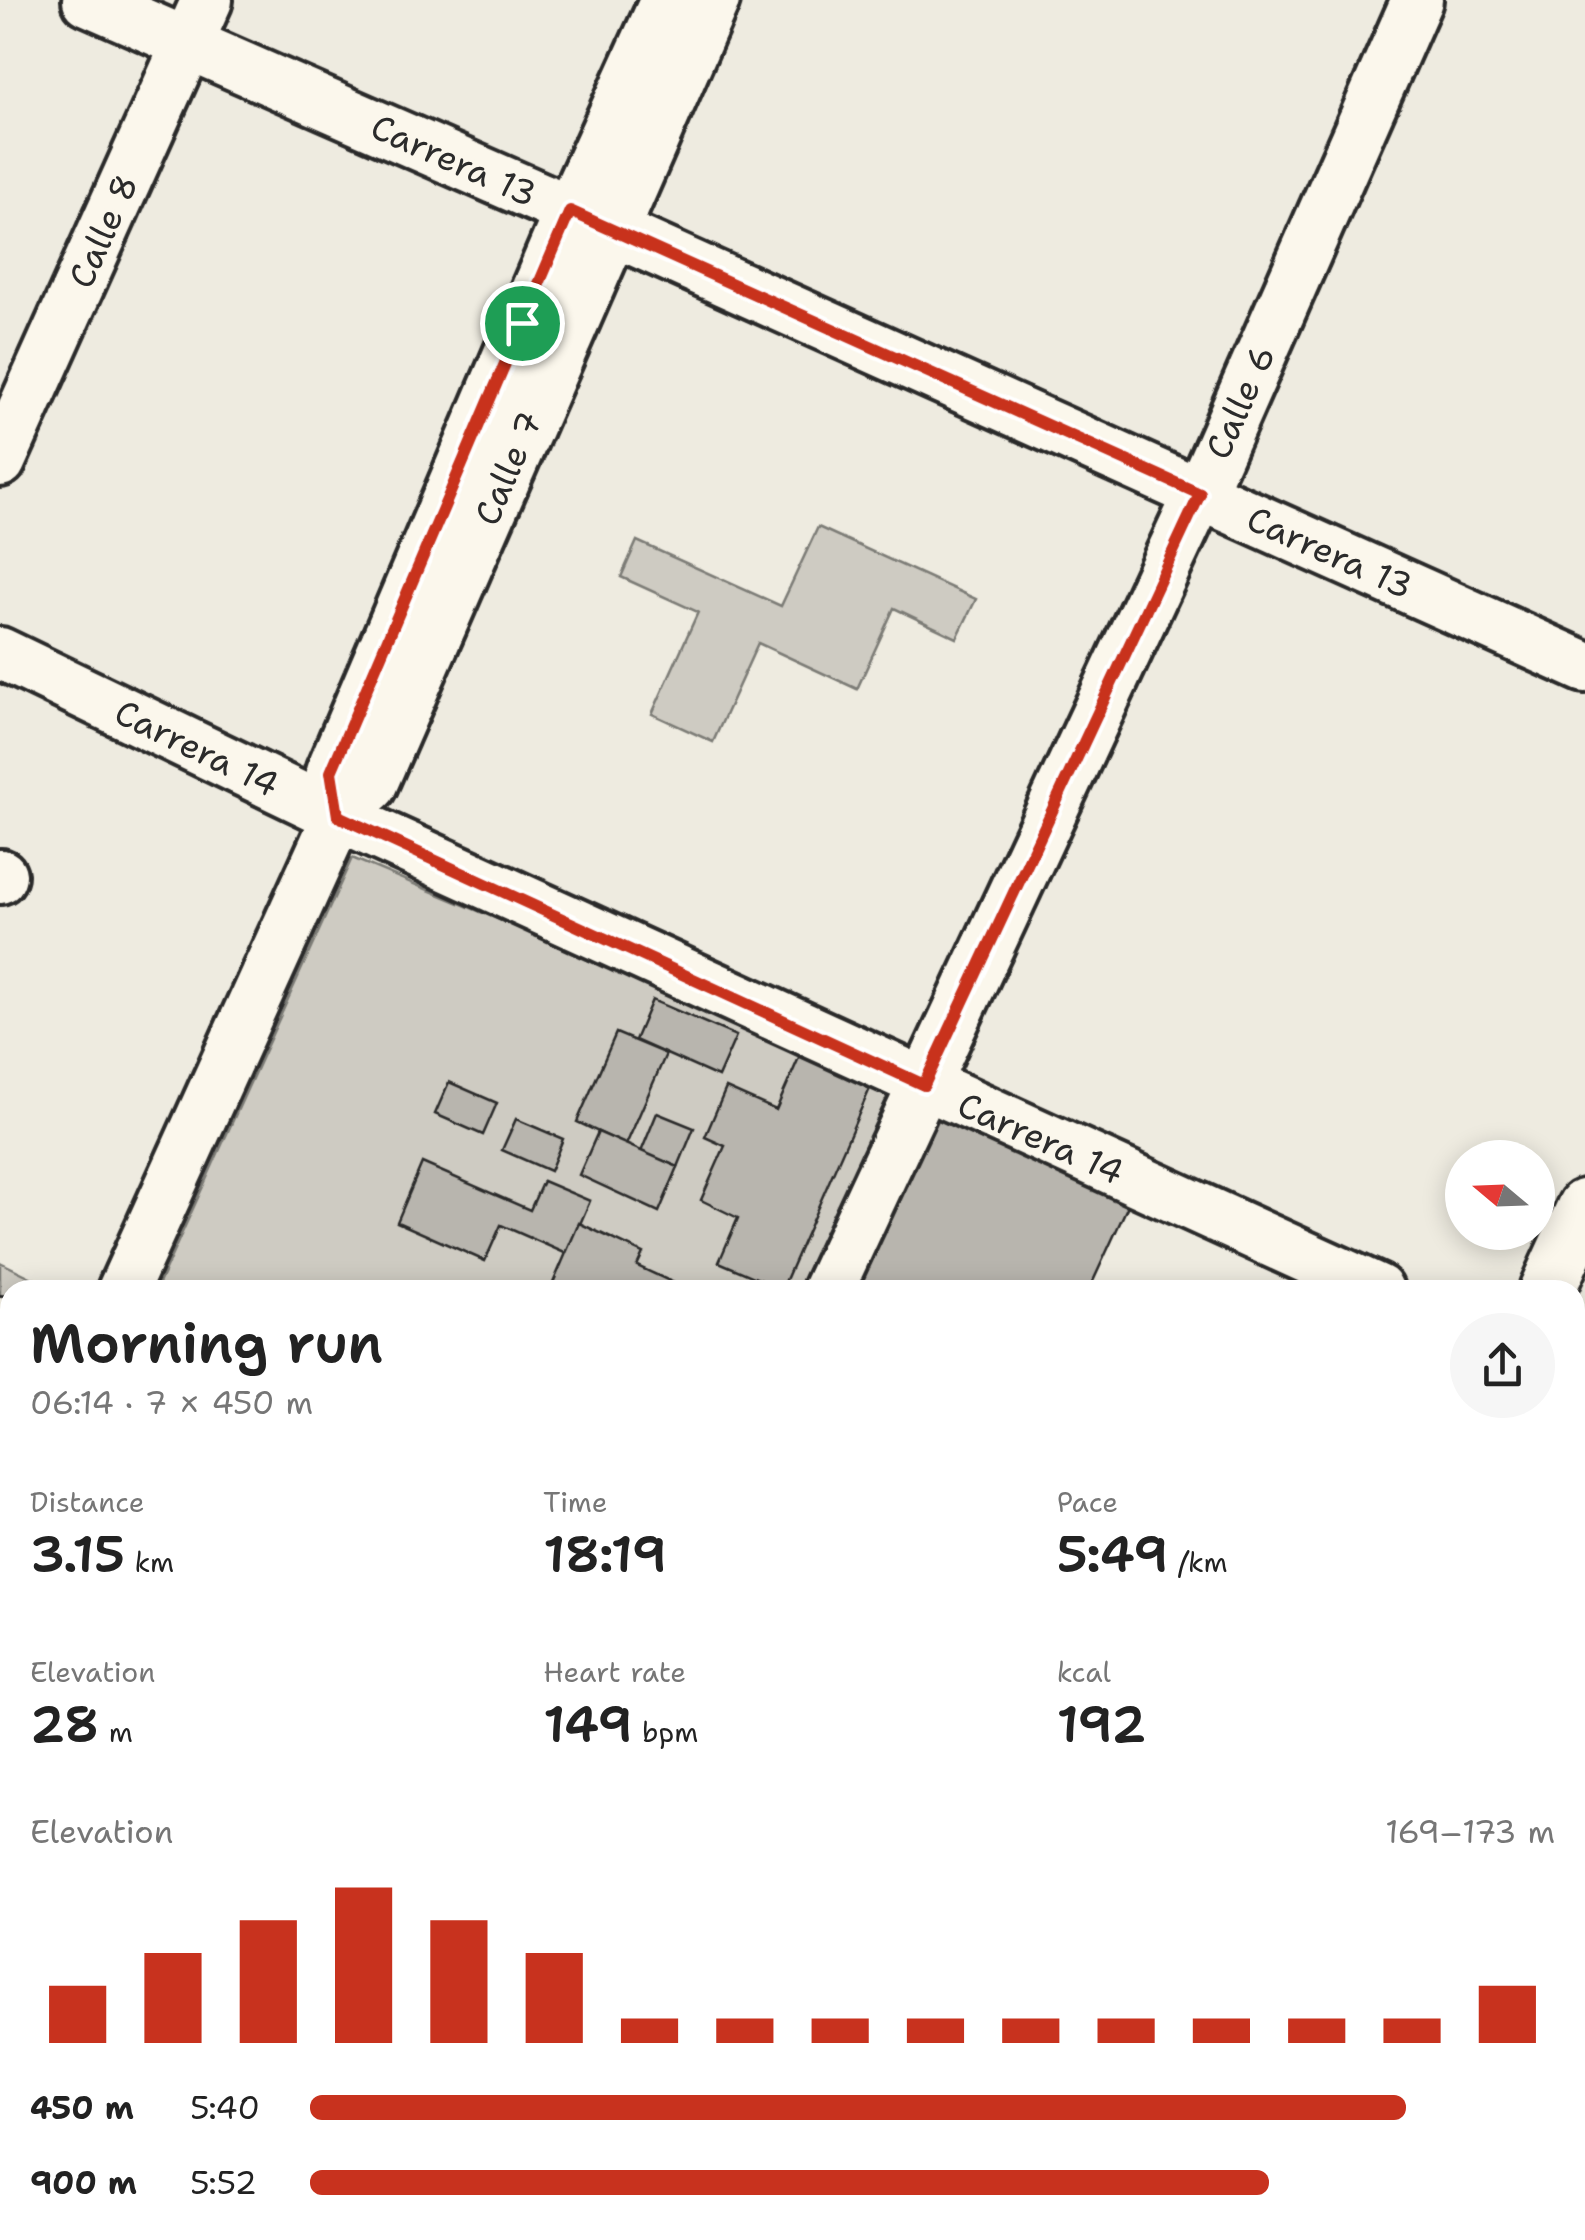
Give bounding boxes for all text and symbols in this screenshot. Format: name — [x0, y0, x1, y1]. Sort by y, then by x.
street label: Carrera 13 — [364, 103, 544, 217]
street label: Calle 8 — [57, 167, 149, 295]
pin — [480, 281, 565, 366]
icon: arrive — [495, 296, 550, 351]
street label: Calle 6 — [1194, 338, 1286, 466]
street label: Calle 7 — [463, 404, 553, 532]
street label: Carrera 13 — [1240, 495, 1420, 609]
street label: Carrera 14 — [107, 688, 287, 808]
street label: Carrera 14 — [951, 1081, 1131, 1195]
north arrow — [1445, 1140, 1555, 1250]
map controls — [1445, 1140, 1555, 1250]
text: Morning run — [30, 1306, 383, 1380]
button: share — [1450, 1313, 1555, 1418]
text: 06:14 · 7 × 450 m — [30, 1381, 313, 1424]
text: Distance — [30, 1483, 145, 1521]
text: Time — [543, 1483, 608, 1521]
text: Pace — [1057, 1483, 1118, 1521]
text: 3.15 — [30, 1521, 125, 1588]
text: 18:19 — [543, 1521, 667, 1588]
text: 5:49 — [1057, 1521, 1168, 1588]
text: km — [125, 1543, 174, 1581]
text: /km — [1168, 1543, 1228, 1581]
text: Elevation — [30, 1653, 155, 1691]
text: Heart rate — [543, 1653, 686, 1691]
text: kcal — [1057, 1653, 1111, 1691]
text: 28 — [30, 1691, 99, 1758]
text: 149 — [543, 1691, 632, 1758]
text: 192 — [1057, 1691, 1146, 1758]
text: m — [99, 1713, 133, 1751]
text: bpm — [632, 1713, 698, 1751]
text: Elevation — [30, 1810, 173, 1853]
text: 169–173 m — [1385, 1810, 1555, 1853]
text: 450 m — [30, 2086, 134, 2129]
text: 5:40 — [190, 2086, 260, 2129]
text: 900 m — [30, 2161, 137, 2204]
text: 5:52 — [190, 2161, 257, 2204]

